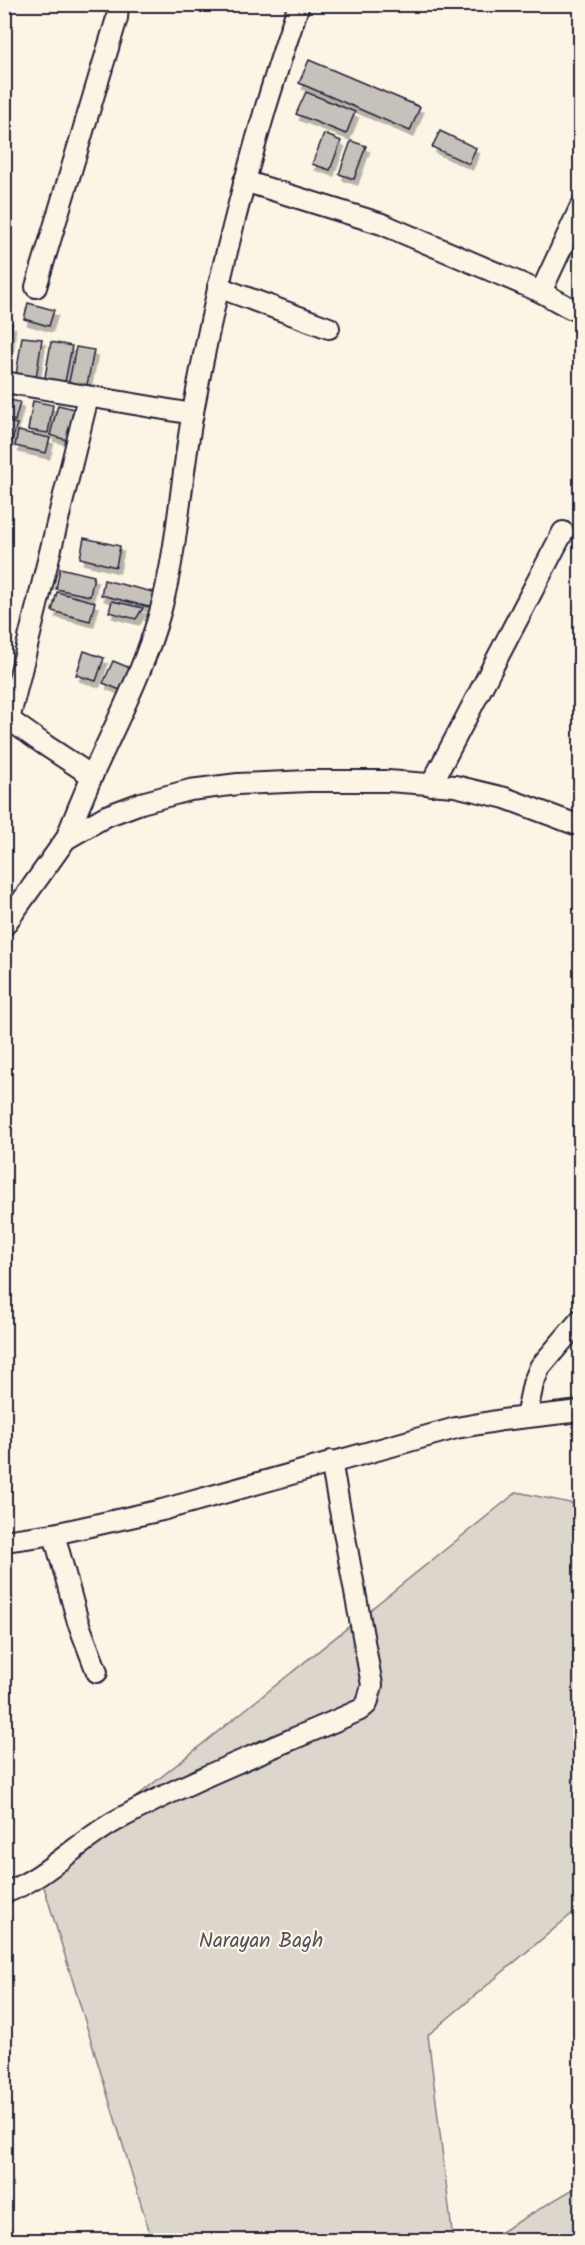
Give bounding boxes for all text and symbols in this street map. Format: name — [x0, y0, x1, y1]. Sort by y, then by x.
park label: Narayan Bagh — [199, 1925, 323, 1958]

